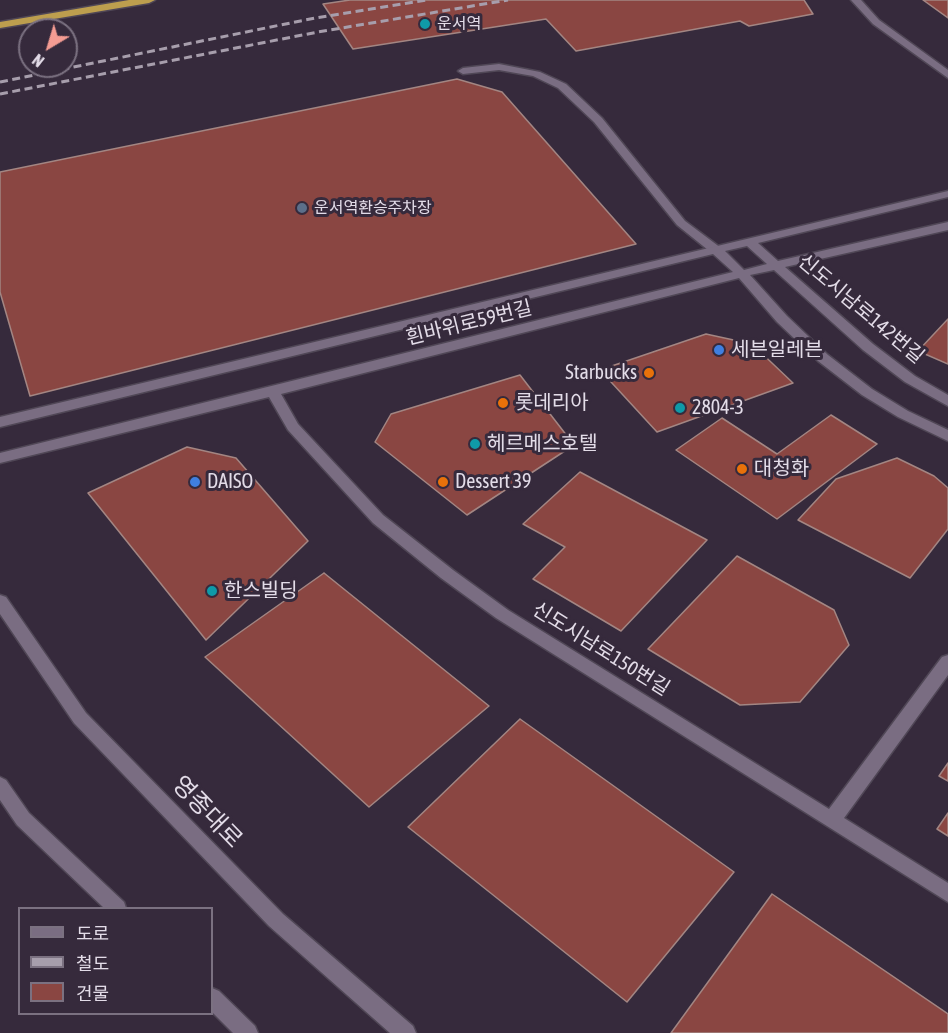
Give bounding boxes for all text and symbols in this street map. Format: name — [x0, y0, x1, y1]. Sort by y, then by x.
place label: 운서역 — [437, 14, 481, 34]
marker: 운서역 — [418, 17, 432, 31]
north arrow — [18, 18, 78, 78]
text: N — [29, 51, 47, 71]
place label: 운서역환승주차장 — [314, 198, 432, 218]
marker: 운서역환승주차장 — [295, 201, 309, 215]
street label: 신도시남로142번길 — [793, 249, 929, 369]
street label: 흰바위로59번길 — [403, 296, 535, 350]
place label: 세븐일레븐 — [731, 338, 823, 362]
marker: 세븐일레븐 — [712, 343, 726, 357]
place label: Starbucks — [565, 361, 637, 385]
marker: Starbucks — [642, 366, 656, 380]
place label: 롯데리아 — [515, 391, 589, 415]
marker: 롯데리아 — [496, 396, 510, 410]
place label: 2804-3 — [692, 396, 744, 420]
marker: 2804-3 — [673, 401, 687, 415]
place label: 헤르메스호텔 — [487, 432, 597, 456]
marker: 헤르메스호텔 — [468, 437, 482, 451]
place label: 대청화 — [754, 457, 809, 481]
marker: 대청화 — [735, 462, 749, 476]
place label: DAISO — [207, 470, 253, 494]
place label: Dessert 39 — [455, 470, 531, 494]
marker: DAISO — [188, 475, 202, 489]
marker: Dessert 39 — [436, 475, 450, 489]
place label: 한스빌딩 — [224, 579, 298, 603]
marker: 한스빌딩 — [205, 584, 219, 598]
street label: 신도시남로150번길 — [528, 597, 674, 701]
street label: 영종대로 — [166, 770, 248, 854]
legend — [18, 907, 213, 1015]
text: 도로 — [76, 923, 109, 944]
text: 철도 — [76, 953, 109, 974]
text: 건물 — [76, 983, 109, 1004]

